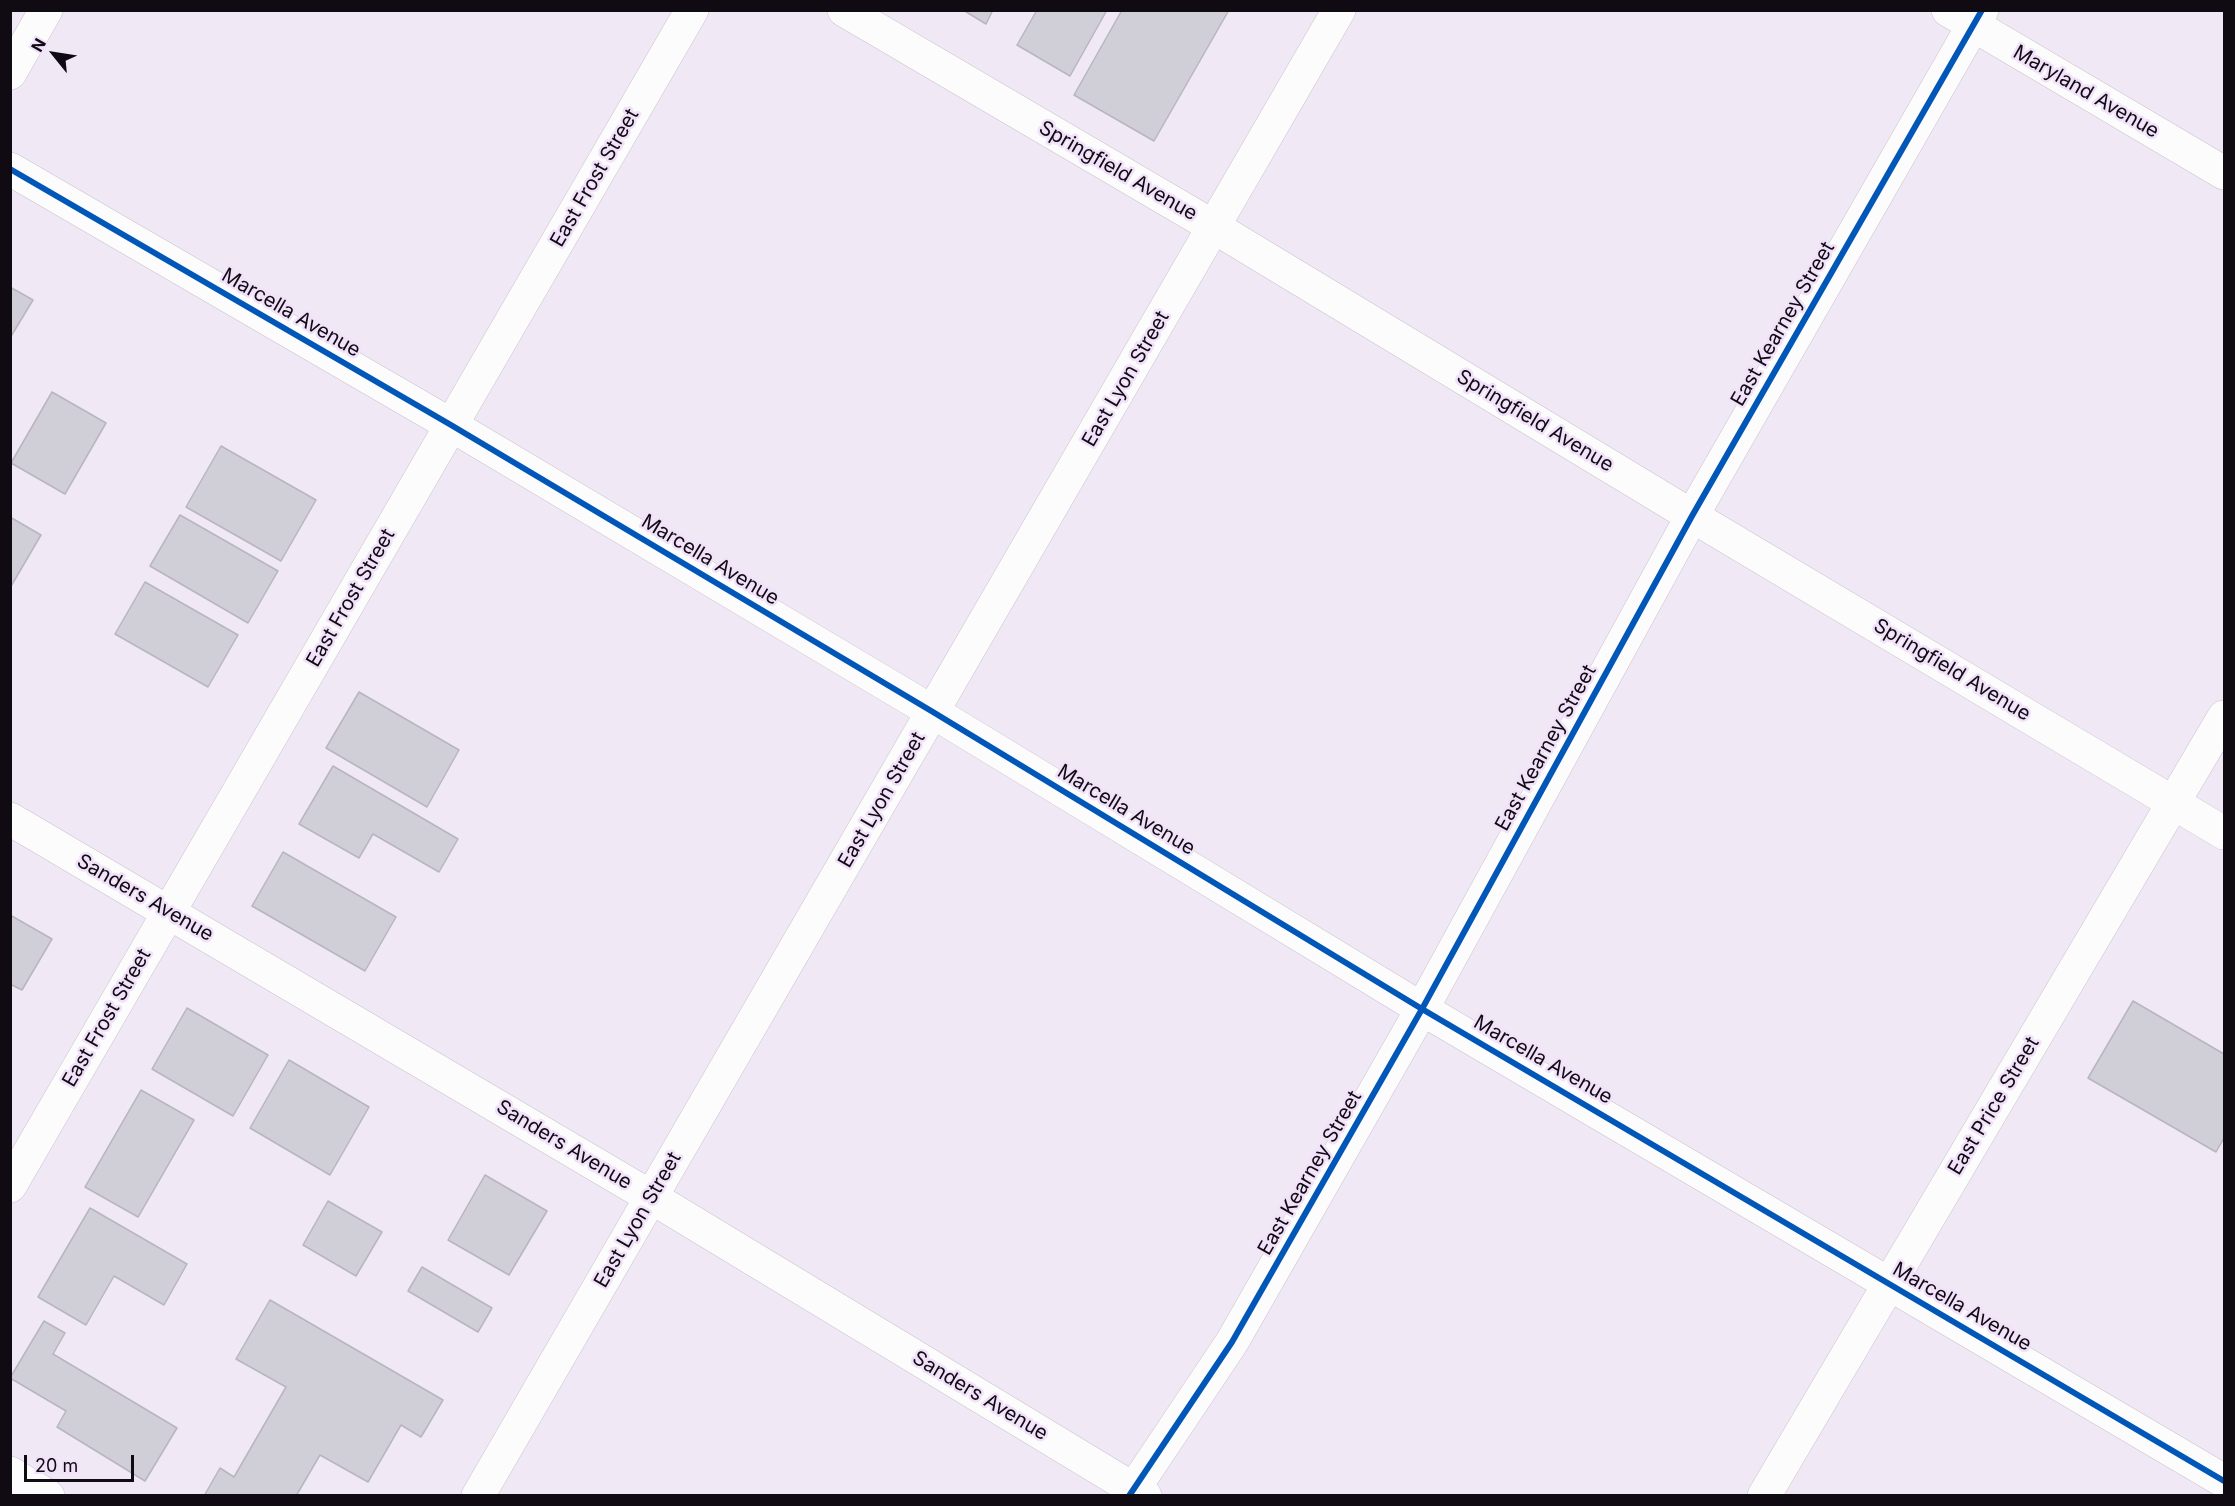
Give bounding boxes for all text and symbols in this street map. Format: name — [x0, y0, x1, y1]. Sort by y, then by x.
north arrow — [24, 24, 84, 84]
text: N — [27, 35, 50, 55]
street label: Maryland Avenue — [2009, 40, 2163, 144]
street label: East Frost Street — [546, 105, 644, 251]
street label: Springfield Avenue — [1035, 116, 1201, 226]
street label: East Kearney Street — [1726, 237, 1840, 411]
street label: Marcella Avenue — [217, 264, 365, 362]
street label: East Lyon Street — [1077, 307, 1175, 451]
street label: Springfield Avenue — [1452, 365, 1618, 477]
street label: Marcella Avenue — [637, 509, 783, 611]
street label: East Frost Street — [302, 525, 400, 671]
street label: Springfield Avenue — [1869, 614, 2035, 726]
street label: East Kearney Street — [1490, 661, 1602, 835]
street label: East Lyon Street — [833, 728, 931, 872]
street label: Marcella Avenue — [1053, 759, 1199, 861]
street label: Sanders Avenue — [72, 849, 218, 947]
street label: East Frost Street — [58, 945, 156, 1091]
street label: Marcella Avenue — [1469, 1011, 1617, 1109]
street label: East Price Street — [1943, 1033, 2045, 1179]
street label: East Kearney Street — [1253, 1086, 1367, 1260]
street label: Sanders Avenue — [492, 1095, 636, 1195]
street label: East Lyon Street — [589, 1148, 687, 1292]
street label: Marcella Avenue — [1888, 1258, 2036, 1356]
street label: Sanders Avenue — [908, 1346, 1052, 1446]
scale bar — [27, 1443, 136, 1481]
text: 20 m — [35, 1455, 78, 1476]

